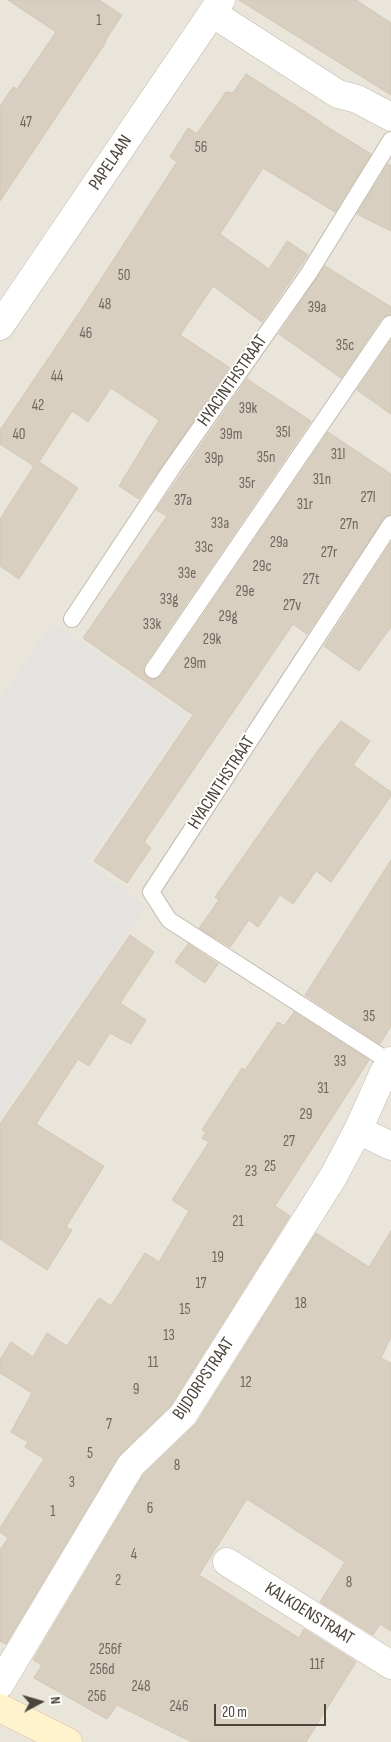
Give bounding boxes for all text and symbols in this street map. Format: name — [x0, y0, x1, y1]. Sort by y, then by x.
house number: 1 — [96, 12, 102, 30]
house number: 47 — [20, 114, 32, 132]
street label: PAPELAAN — [85, 131, 137, 195]
house number: 56 — [195, 139, 207, 157]
house number: 50 — [118, 267, 130, 285]
house number: 48 — [99, 296, 111, 314]
house number: 39a — [308, 299, 326, 317]
house number: 46 — [80, 325, 92, 343]
street label: HYACINTHSTRAAT — [194, 331, 272, 431]
house number: 35c — [336, 337, 354, 355]
house number: 44 — [51, 368, 63, 386]
house number: 42 — [32, 397, 44, 415]
house number: 39k — [239, 400, 257, 418]
house number: 35l — [275, 424, 291, 442]
house number: 40 — [13, 426, 25, 444]
house number: 39m — [220, 426, 242, 444]
house number: 31l — [331, 446, 345, 464]
house number: 35n — [257, 449, 275, 467]
house number: 39p — [204, 450, 224, 468]
house number: 31n — [313, 471, 331, 489]
house number: 35r — [239, 475, 255, 493]
house number: 27l — [361, 489, 375, 507]
house number: 37a — [174, 492, 192, 510]
house number: 31r — [297, 496, 313, 514]
house number: 33a — [211, 515, 229, 533]
house number: 27n — [340, 516, 358, 534]
house number: 29a — [270, 534, 288, 552]
house number: 33c — [195, 539, 213, 557]
house number: 27r — [321, 544, 337, 562]
house number: 29c — [253, 558, 271, 576]
house number: 33e — [178, 565, 196, 583]
house number: 27t — [303, 571, 319, 589]
house number: 29e — [236, 583, 254, 601]
house number: 33g — [160, 591, 178, 609]
house number: 27v — [283, 597, 301, 615]
house number: 29g — [219, 608, 237, 626]
house number: 33k — [143, 616, 161, 634]
house number: 29k — [203, 631, 221, 649]
house number: 29m — [184, 655, 206, 673]
street label: HYACINTHSTRAAT — [184, 732, 260, 834]
house number: 35 — [363, 1008, 375, 1026]
house number: 33 — [334, 1053, 346, 1071]
house number: 31 — [317, 1080, 329, 1098]
house number: 29 — [300, 1106, 312, 1124]
house number: 27 — [283, 1133, 295, 1151]
house number: 25 — [264, 1158, 276, 1176]
house number: 23 — [245, 1163, 257, 1181]
house number: 21 — [232, 1213, 244, 1231]
house number: 19 — [212, 1249, 224, 1267]
house number: 17 — [195, 1275, 207, 1293]
house number: 18 — [295, 1295, 307, 1313]
house number: 15 — [179, 1301, 191, 1319]
house number: 13 — [163, 1327, 175, 1345]
street label: BIJDORPSTRAAT — [169, 1334, 239, 1424]
house number: 11 — [148, 1354, 158, 1372]
house number: 12 — [240, 1374, 252, 1392]
house number: 9 — [133, 1381, 139, 1399]
house number: 7 — [106, 1416, 112, 1434]
house number: 5 — [87, 1445, 93, 1463]
house number: 8 — [174, 1457, 180, 1475]
house number: 3 — [69, 1474, 75, 1492]
house number: 6 — [147, 1500, 153, 1518]
house number: 1 — [50, 1503, 56, 1521]
house number: 4 — [131, 1546, 137, 1564]
house number: 2 — [115, 1572, 121, 1590]
house number: 8 — [346, 1574, 352, 1592]
street label: KALKOENSTRAAT — [260, 1578, 358, 1650]
house number: 256f — [98, 1641, 122, 1659]
house number: 11f — [310, 1656, 324, 1674]
house number: 256d — [89, 1661, 115, 1679]
north arrow — [15, 1677, 65, 1727]
house number: 248 — [132, 1678, 150, 1696]
house number: 256 — [88, 1688, 106, 1706]
scale bar — [216, 1694, 328, 1726]
text: N — [47, 1696, 64, 1705]
house number: 246 — [170, 1698, 188, 1716]
text: 20 m — [222, 1703, 247, 1722]

